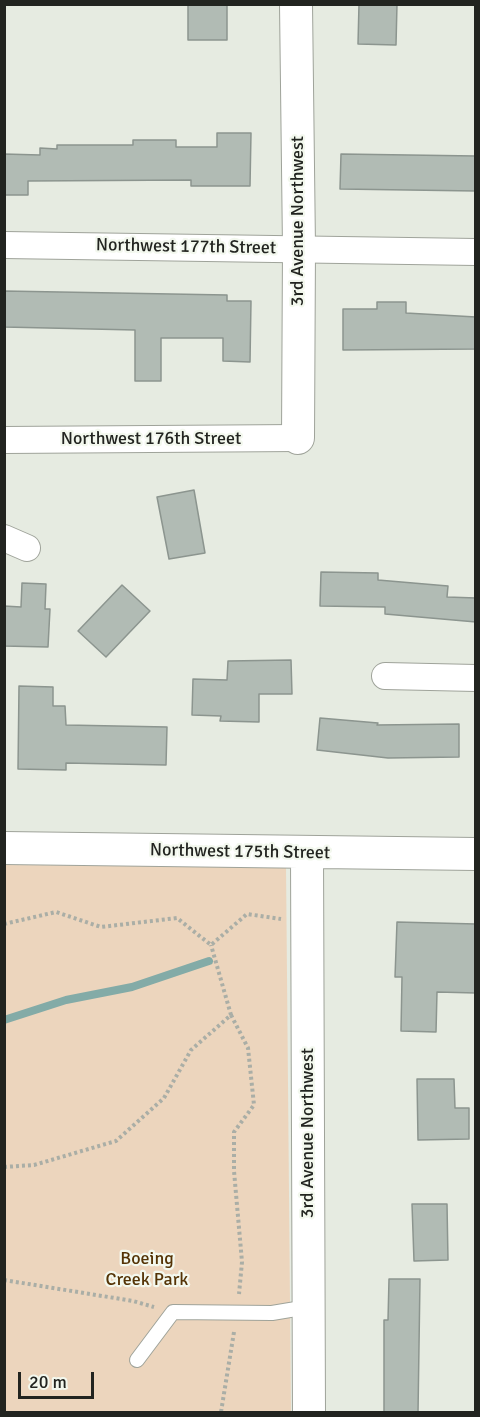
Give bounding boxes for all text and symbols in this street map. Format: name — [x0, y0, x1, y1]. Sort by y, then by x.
street label: 3rd Avenue Northwest — [287, 136, 309, 306]
street label: Northwest 177th Street — [96, 235, 276, 259]
street label: Northwest 176th Street — [61, 428, 241, 450]
street label: Northwest 175th Street — [150, 840, 330, 864]
street label: 3rd Avenue Northwest — [297, 1048, 319, 1218]
park label: Boeing Creek Park — [106, 1248, 188, 1290]
scale bar — [21, 1360, 98, 1398]
text: 20 m — [29, 1371, 67, 1393]

